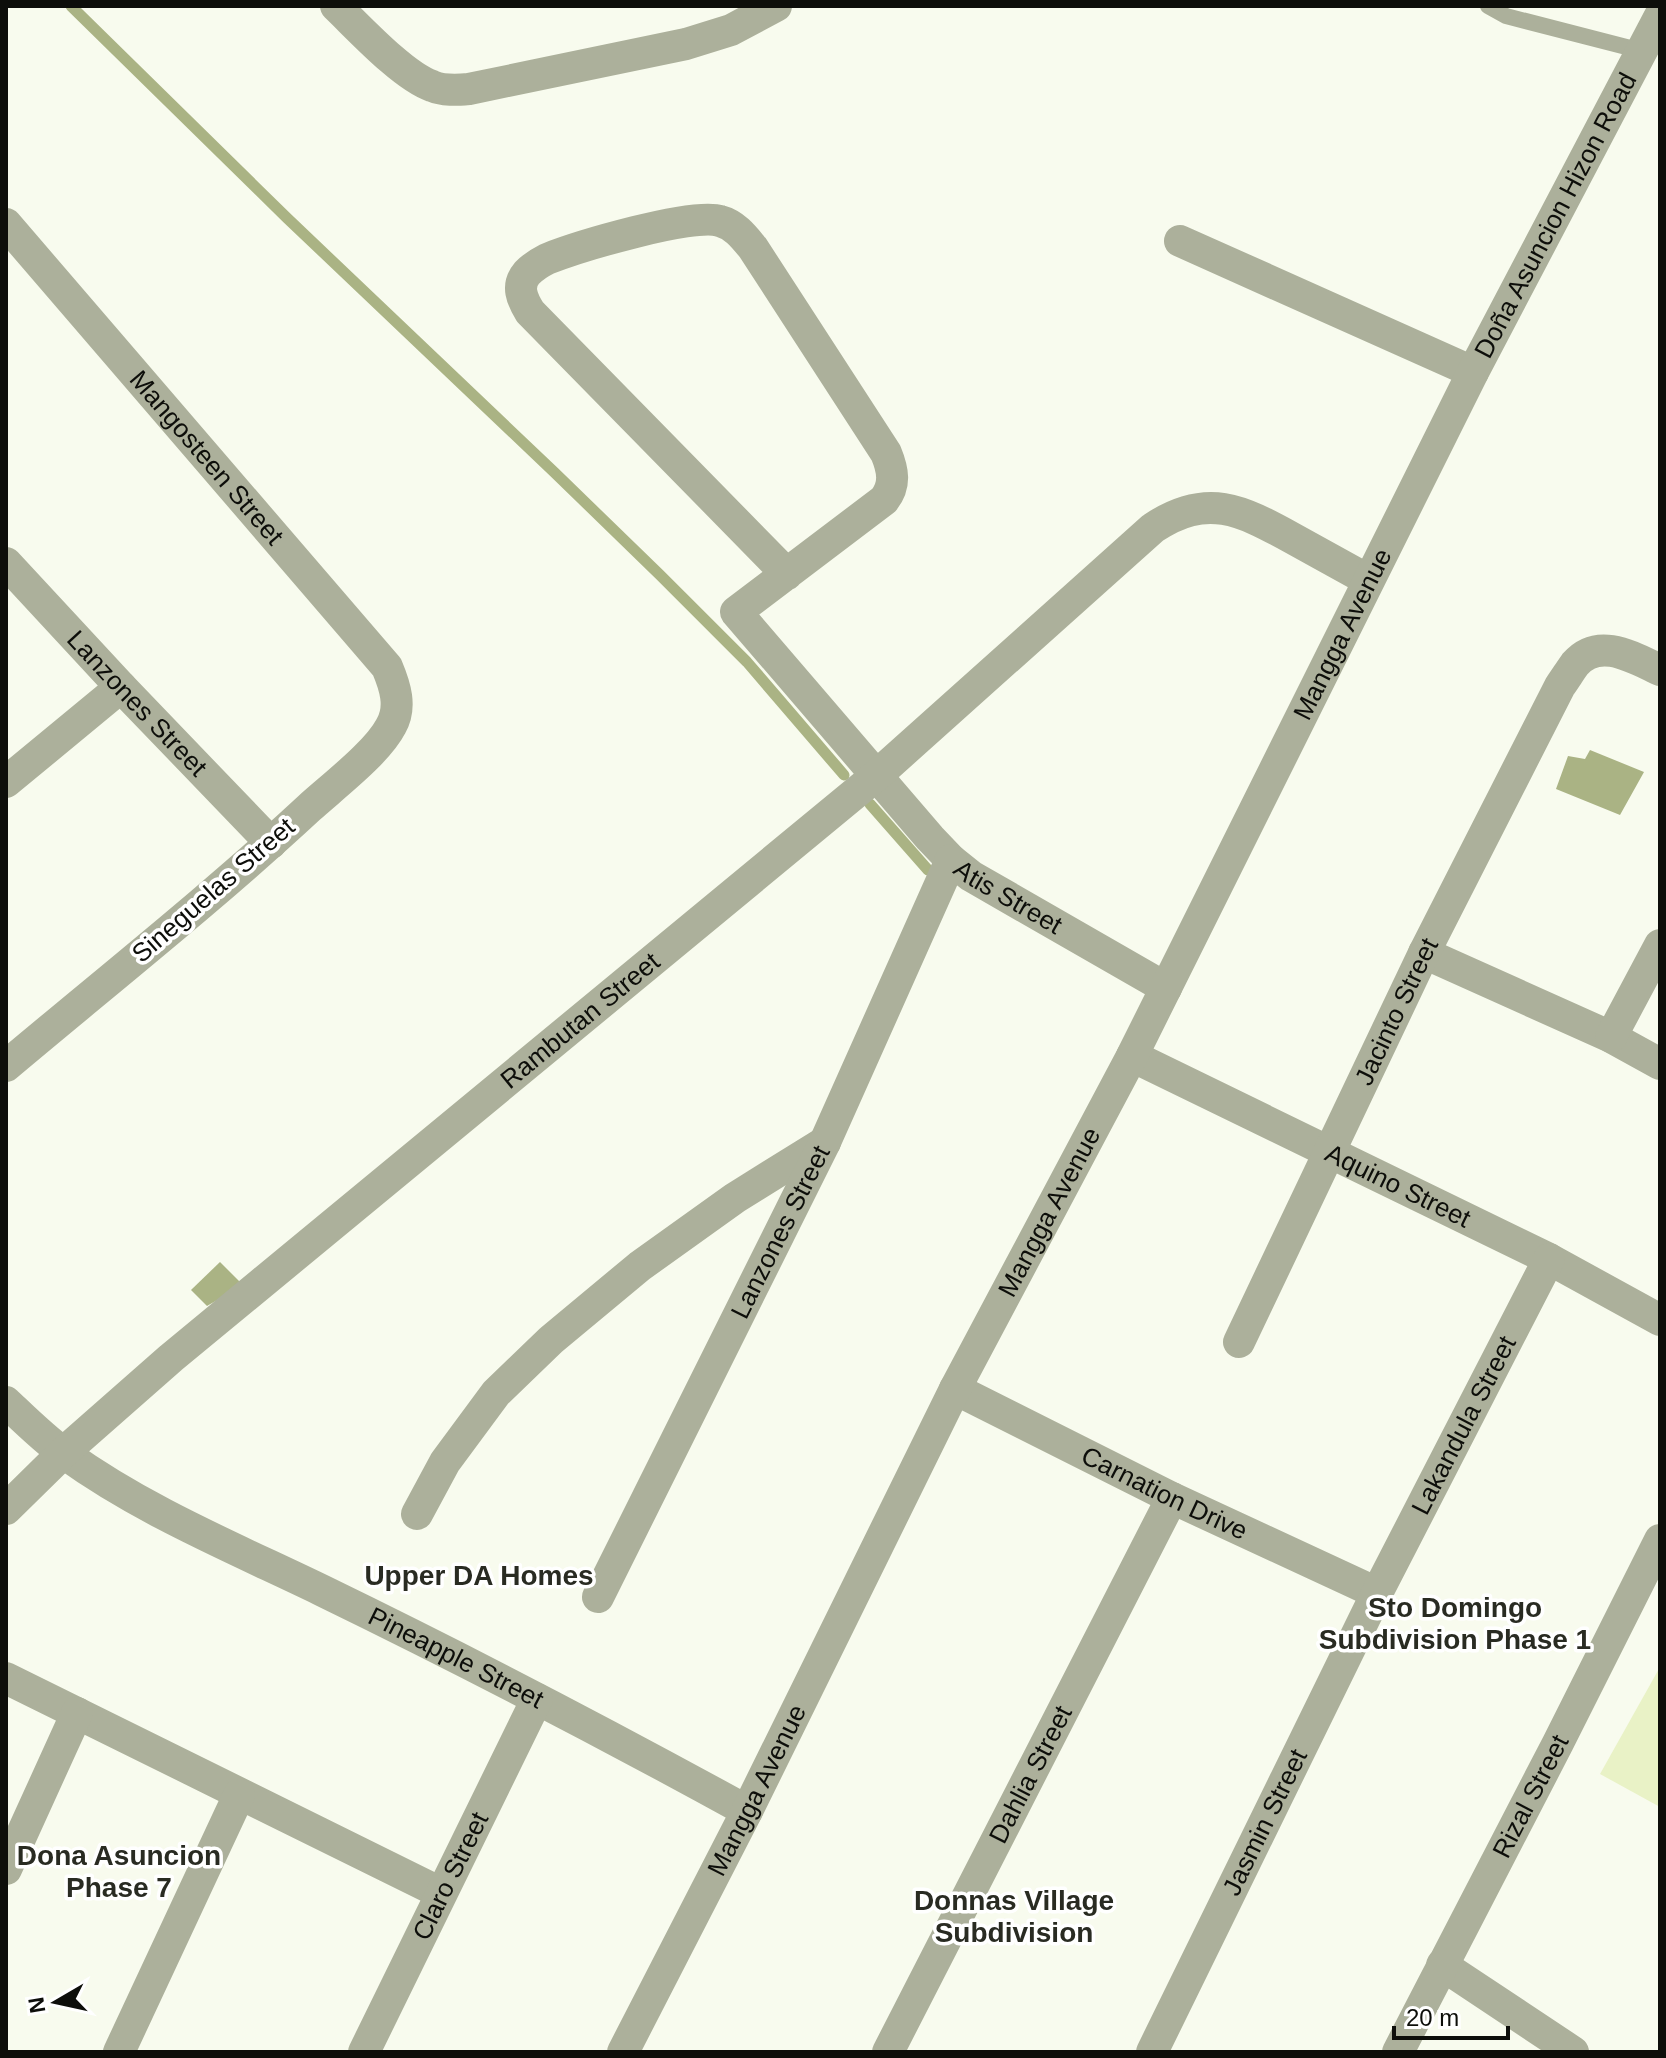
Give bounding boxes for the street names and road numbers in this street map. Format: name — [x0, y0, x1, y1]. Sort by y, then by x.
street label: Doña Asuncion Hizon Road — [1468, 67, 1643, 363]
street label: Mangosteen Street — [124, 364, 290, 551]
street label: Mangga Avenue — [1287, 544, 1398, 725]
street label: Lanzones Street — [61, 624, 214, 783]
street label: Sineguelas Street — [126, 811, 301, 969]
street label: Atis Street — [948, 853, 1068, 941]
street label: Jacinto Street — [1348, 932, 1444, 1090]
street label: Rambutan Street — [495, 946, 666, 1095]
street label: Mangga Avenue — [992, 1122, 1106, 1302]
street label: Aquino Street — [1321, 1138, 1476, 1234]
street label: Lanzones Street — [724, 1140, 836, 1323]
street label: Lakandula Street — [1405, 1330, 1522, 1519]
street label: Carnation Drive — [1077, 1440, 1252, 1546]
street label: Pineapple Street — [364, 1601, 549, 1715]
street label: Mangga Avenue — [701, 1700, 812, 1881]
street label: Dahlia Street — [983, 1700, 1078, 1848]
street label: Rizal Street — [1486, 1729, 1575, 1863]
street label: Jasmin Street — [1216, 1743, 1313, 1900]
street label: Claro Street — [406, 1806, 495, 1945]

